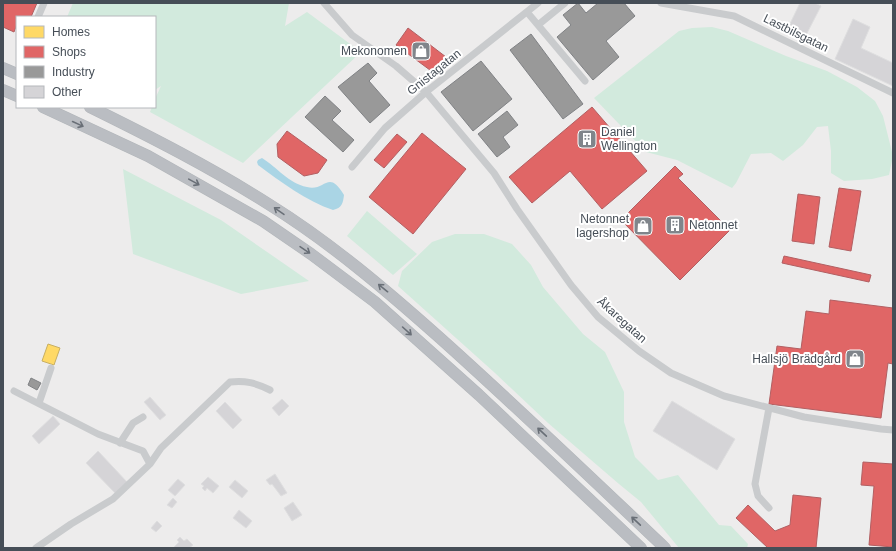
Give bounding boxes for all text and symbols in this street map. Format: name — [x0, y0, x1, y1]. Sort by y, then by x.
street label: Lastbilsgatan — [761, 11, 831, 55]
legend — [16, 16, 156, 108]
text: Homes — [52, 25, 90, 39]
shop icon: Mekonomen — [410, 40, 432, 62]
place label: Mekonomen — [341, 44, 407, 58]
text: Shops — [52, 45, 86, 59]
street label: Gnistagatan — [404, 46, 464, 98]
text: Industry — [52, 65, 95, 79]
text: Other — [52, 85, 82, 99]
one-way arrow — [72, 121, 84, 128]
place label: Daniel Wellington — [601, 125, 657, 153]
building icon: Daniel Wellington — [576, 128, 598, 150]
one-way arrow — [188, 179, 200, 187]
one-way arrow — [274, 207, 285, 215]
place label: Netonnet lagershop — [576, 212, 630, 240]
building icon: Netonnet — [664, 214, 686, 236]
shop icon: Netonnet lagershop — [632, 215, 654, 237]
place label: Netonnet — [689, 218, 738, 232]
one-way arrow — [299, 246, 310, 254]
one-way arrow — [378, 284, 389, 293]
street label: Åkaregatan — [595, 294, 650, 346]
one-way arrow — [402, 326, 412, 335]
shop icon: Hallsjö Brädgård — [844, 348, 866, 370]
place label: Hallsjö Brädgård — [752, 352, 841, 366]
one-way arrow — [537, 427, 547, 437]
one-way arrow — [631, 516, 641, 526]

